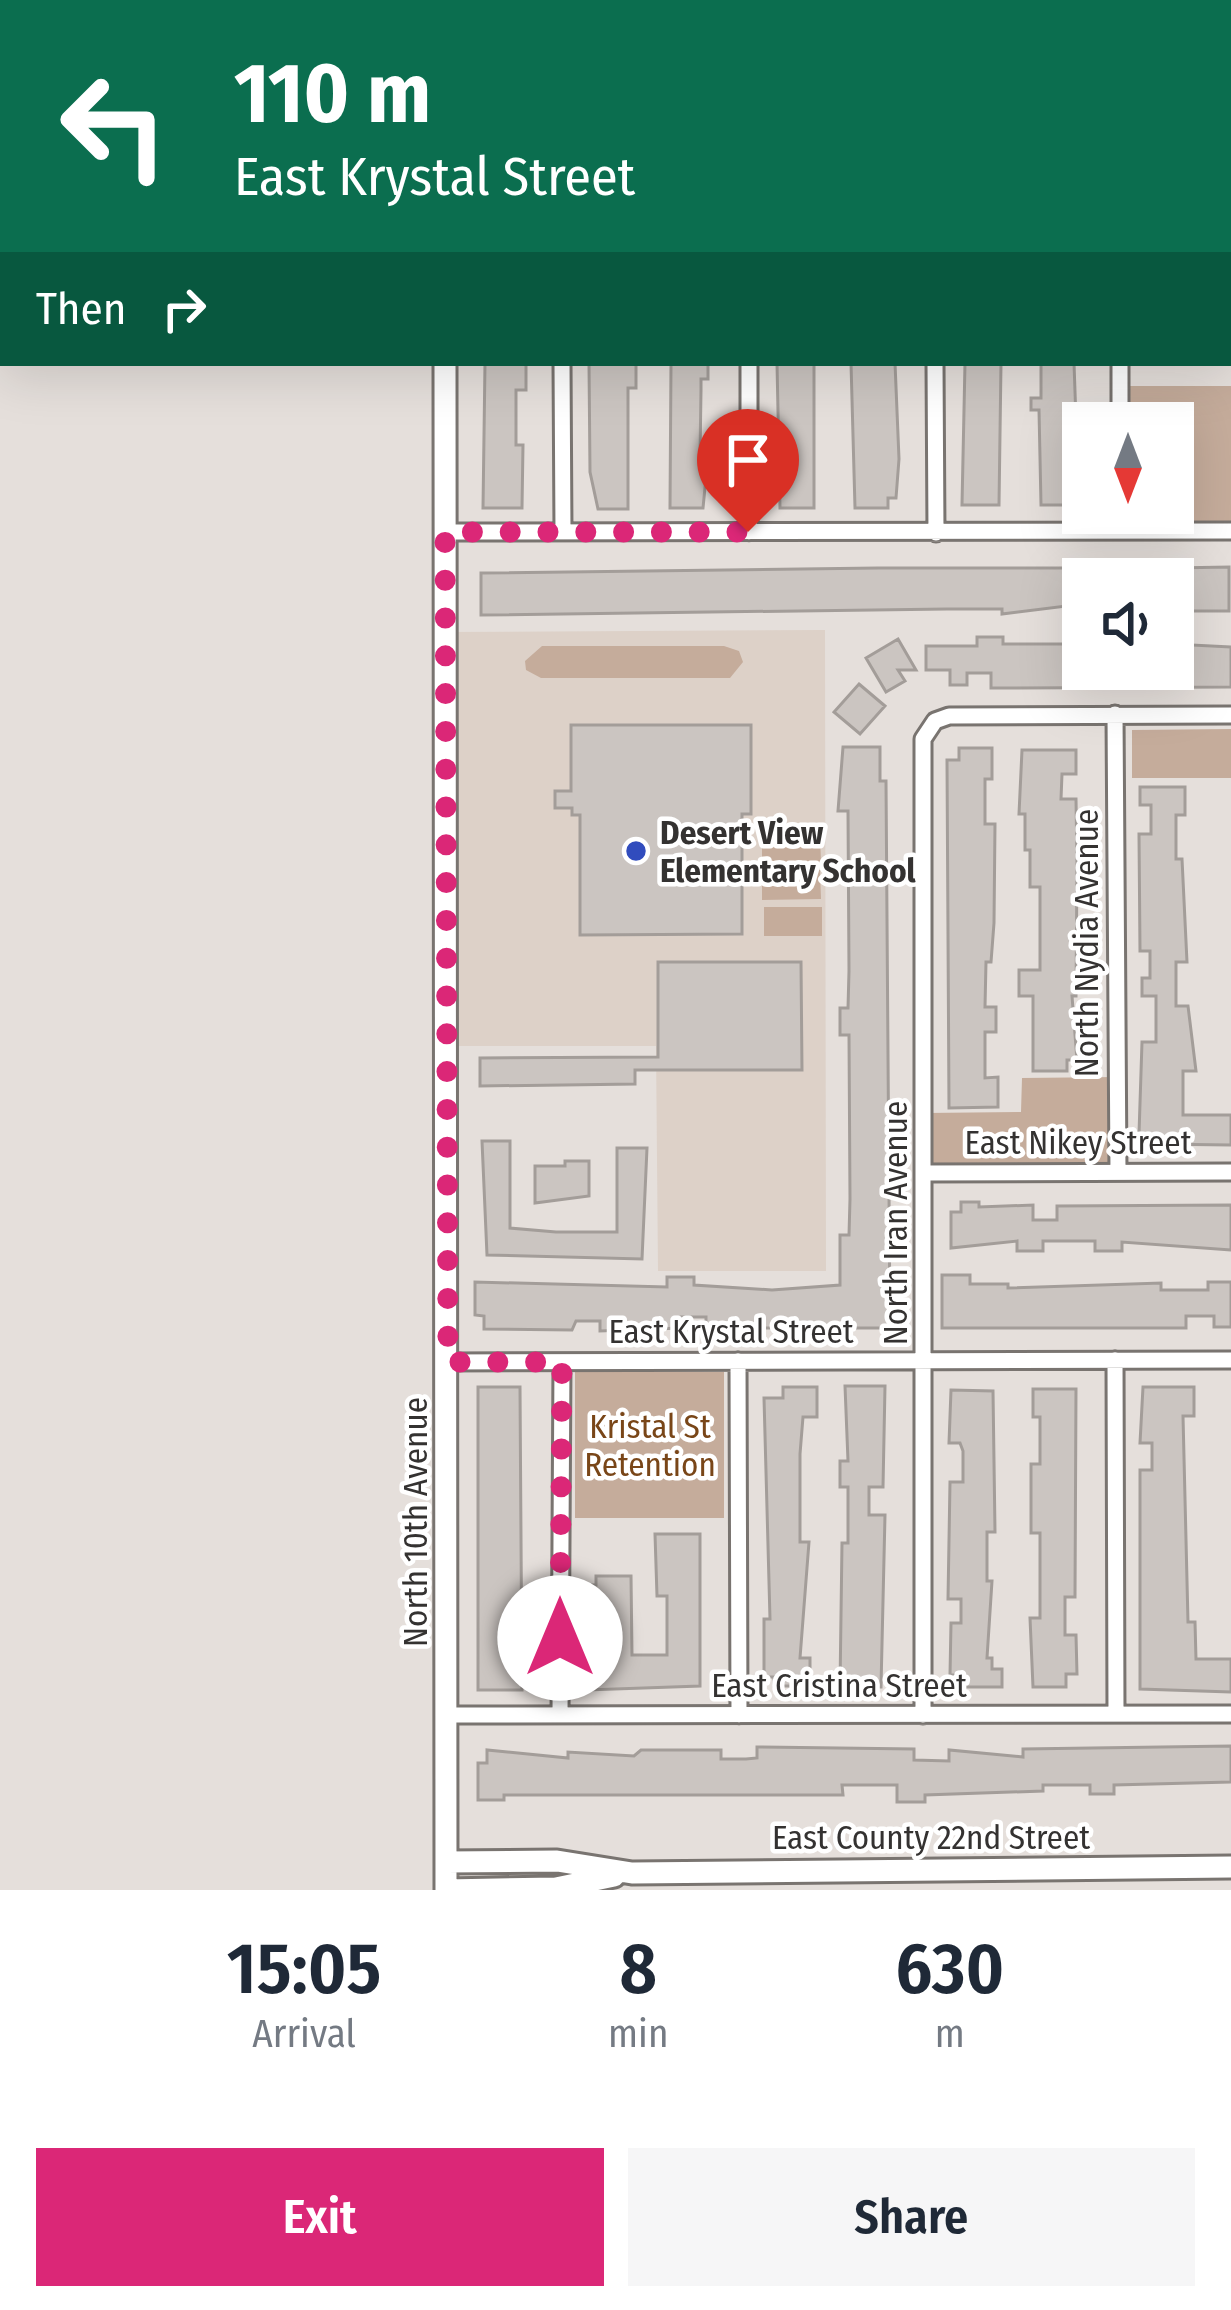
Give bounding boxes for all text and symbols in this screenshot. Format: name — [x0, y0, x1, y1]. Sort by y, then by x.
text: 110 m — [234, 43, 431, 144]
icon: left — [36, 48, 192, 204]
text: East Krystal Street — [234, 145, 635, 209]
icon: right — [151, 276, 217, 342]
text: Then — [36, 282, 127, 336]
north arrow — [1062, 402, 1194, 534]
map controls — [1062, 402, 1194, 690]
pin — [697, 409, 799, 532]
icon: arrive — [715, 427, 781, 493]
button: sound — [1062, 558, 1194, 690]
street label: North Nydia Avenue — [1067, 809, 1107, 1077]
place label: Desert View Elementary School — [660, 813, 917, 891]
marker: Desert View Elementary School — [623, 838, 649, 864]
street label: North Iran Avenue — [876, 1101, 916, 1345]
street label: East Nikey Street — [965, 1123, 1192, 1163]
street label: East Krystal Street — [608, 1312, 854, 1352]
street label: North 10th Avenue — [396, 1397, 436, 1647]
park label: Kristal St Retention — [584, 1407, 716, 1485]
position arrow — [497, 1575, 623, 1701]
street label: East Cristina Street — [711, 1666, 967, 1706]
street label: East County 22nd Street — [772, 1818, 1090, 1858]
text: 15:05 — [227, 1926, 381, 2012]
text: 8 — [619, 1926, 657, 2012]
text: 630 — [895, 1926, 1004, 2012]
text: Arrival — [252, 2011, 356, 2057]
text: min — [608, 2011, 668, 2057]
text: m — [935, 2011, 965, 2057]
button: Exit — [36, 2148, 604, 2286]
button: Share — [628, 2148, 1195, 2286]

